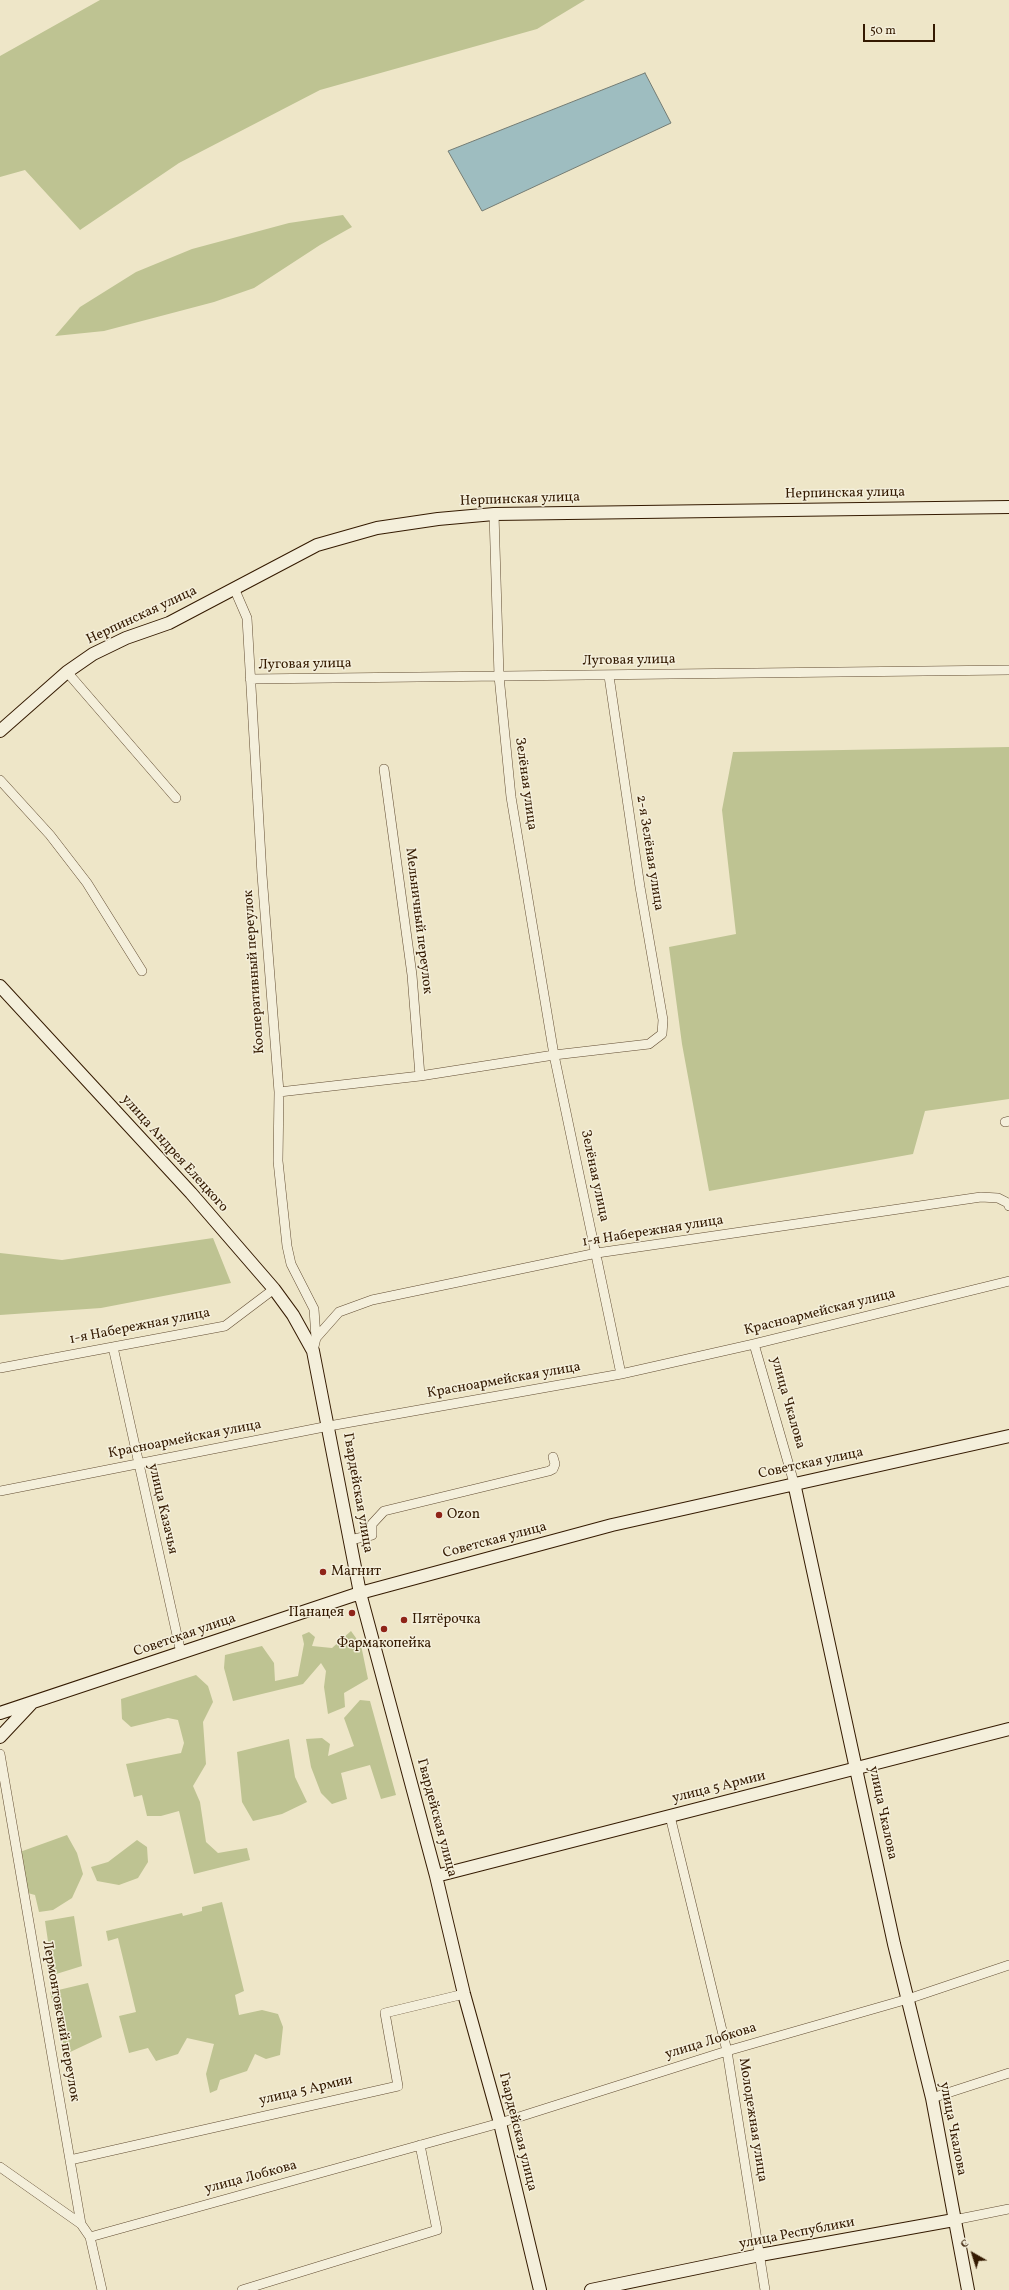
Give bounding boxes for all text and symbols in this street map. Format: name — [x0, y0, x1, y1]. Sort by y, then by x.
scale bar — [865, 16, 937, 42]
text: 50 m — [870, 23, 896, 39]
street label: Нерпинская улица — [785, 485, 905, 503]
street label: Нерпинская улица — [460, 490, 580, 510]
street label: Нерпинская улица — [84, 583, 200, 649]
street label: Луговая улица — [582, 652, 676, 670]
street label: Луговая улица — [258, 656, 352, 674]
street label: Зелёная улица — [510, 737, 540, 831]
street label: 2-я Зелёная улица — [632, 794, 666, 912]
street label: Мельничный переулок — [401, 847, 435, 995]
street label: Кооперативный переулок — [241, 889, 269, 1055]
street label: улица Андрея Елецкого — [117, 1092, 231, 1216]
street label: Зелёная улица — [576, 1129, 612, 1223]
street label: 1-я Набережная улица — [581, 1213, 725, 1251]
street label: Красноармейская улица — [742, 1286, 898, 1340]
street label: 1-я Набережная улица — [68, 1305, 212, 1349]
street label: улица Чкалова — [766, 1355, 808, 1451]
street label: Красноармейская улица — [426, 1359, 582, 1403]
street label: Красноармейская улица — [107, 1417, 263, 1463]
street label: Гвардейская улица — [338, 1432, 376, 1554]
street label: Советская улица — [757, 1445, 865, 1483]
street label: улица Казачья — [143, 1462, 181, 1556]
place label: Ozon — [447, 1507, 480, 1523]
marker: Ozon — [434, 1510, 444, 1520]
street label: Советская улица — [441, 1519, 549, 1563]
place label: Магнит — [331, 1564, 381, 1580]
marker: Магнит — [318, 1567, 328, 1577]
place label: Панацея — [289, 1605, 344, 1621]
marker: Панацея — [347, 1608, 357, 1618]
street label: Советская улица — [132, 1611, 238, 1661]
place label: Пятёрочка — [412, 1612, 481, 1628]
marker: Пятёрочка — [399, 1615, 409, 1625]
marker: Фармакопейка — [379, 1624, 389, 1634]
place label: Фармакопейка — [337, 1636, 431, 1652]
street label: Гвардейская улица — [412, 1757, 460, 1879]
street label: улица Чкалова — [864, 1765, 900, 1861]
street label: улица 5 Армии — [671, 1768, 767, 1808]
street label: Лермонтовский переулок — [38, 1939, 82, 2103]
street label: улица Лобкова — [663, 2020, 759, 2064]
street label: Молодежная улица — [734, 2057, 770, 2183]
street label: Гвардейская улица — [494, 2071, 540, 2193]
street label: улица 5 Армии — [258, 2072, 354, 2110]
street label: улица Чкалова — [935, 2081, 969, 2177]
street label: улица Лобкова — [203, 2158, 299, 2198]
street label: улица Республики — [738, 2215, 856, 2253]
north arrow — [953, 2234, 993, 2274]
text: С — [958, 2236, 973, 2252]

